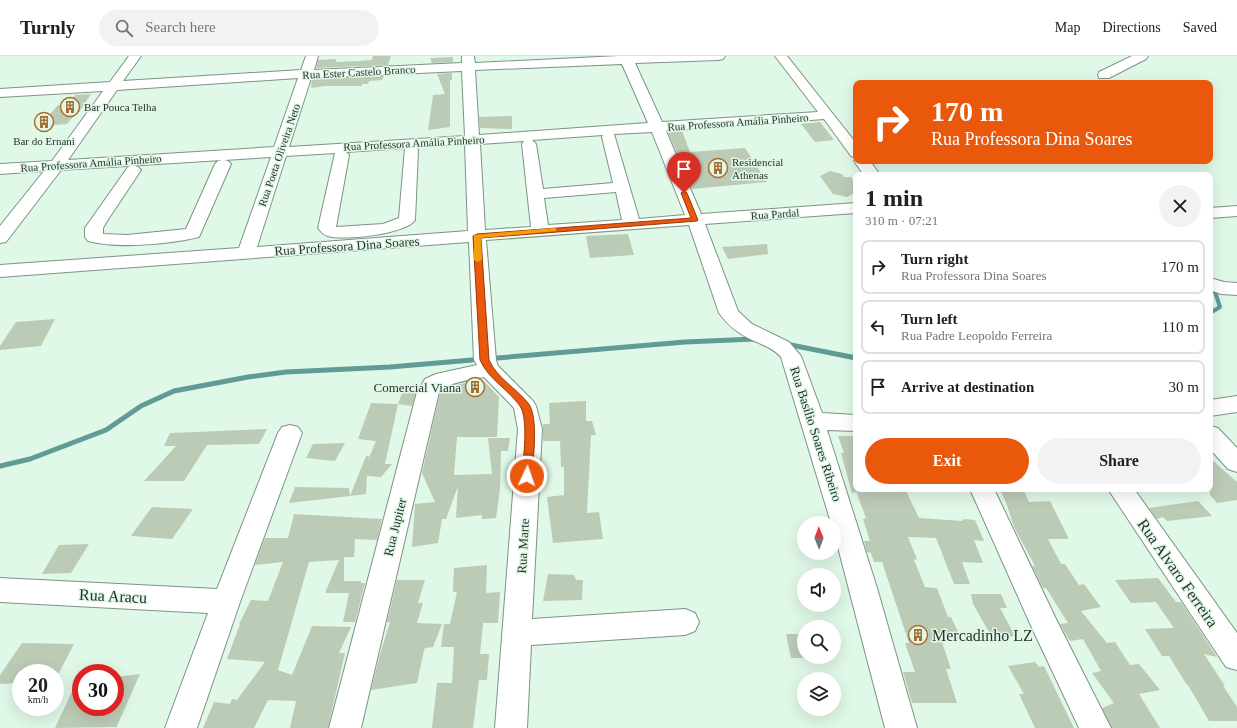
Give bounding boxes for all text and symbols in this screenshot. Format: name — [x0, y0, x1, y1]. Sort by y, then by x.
search box — [99, 10, 379, 46]
text: Turnly — [20, 17, 75, 38]
icon: search — [113, 17, 135, 39]
text: Search here — [145, 19, 216, 35]
text: Map — [1055, 20, 1080, 35]
text: Directions — [1102, 20, 1161, 35]
text: Saved — [1183, 20, 1217, 35]
street label: Rua Ester Castelo Branco — [302, 63, 416, 81]
building icon: Bar Pouca Telha — [59, 96, 81, 118]
icon: right — [865, 96, 917, 148]
text: 170 m — [931, 96, 1003, 127]
place label: Bar Pouca Telha — [84, 101, 156, 113]
street label: Rua Poeta Oliveira Neto — [256, 102, 302, 208]
building icon: Bar do Ernani — [33, 111, 55, 133]
street label: Rua Professora Amália Pinheiro — [667, 111, 809, 133]
text: Rua Professora Dina Soares — [931, 129, 1132, 149]
street label: Rua Professora Amália Pinheiro — [343, 133, 485, 153]
place label: Bar do Ernani — [13, 135, 75, 147]
street label: Rua Professora Amália Pinheiro — [20, 152, 162, 174]
pin — [667, 152, 701, 193]
place label: Residencial Athenas — [732, 156, 783, 181]
building icon: Residencial Athenas — [707, 157, 729, 179]
icon: arrive — [673, 158, 695, 180]
text: 1 min — [865, 185, 923, 211]
button: close — [1159, 185, 1201, 227]
street label: Rua Pardal — [750, 206, 800, 222]
text: 310 m · 07:21 — [865, 213, 938, 228]
street label: Rua Professora Dina Soares — [274, 233, 420, 259]
text: Turn right — [901, 251, 968, 267]
icon: right — [867, 256, 889, 278]
text: 170 m — [1161, 259, 1199, 275]
text: Rua Professora Dina Soares — [901, 268, 1047, 283]
text: Turn left — [901, 311, 958, 327]
icon: left — [867, 316, 889, 338]
text: 110 m — [1162, 319, 1199, 335]
text: Rua Padre Leopoldo Ferreira — [901, 328, 1052, 343]
street label: Rua Basílio Soares Ribeiro — [787, 365, 845, 503]
building icon: Comercial Viana — [464, 376, 486, 398]
icon: arrive — [867, 376, 889, 398]
text: Arrive at destination — [901, 379, 1034, 395]
text: 30 m — [1169, 379, 1199, 395]
place label: Comercial Viana — [374, 380, 461, 395]
button: Exit — [865, 438, 1029, 484]
button: Share — [1037, 438, 1201, 484]
position arrow — [506, 455, 548, 497]
street label: Rua Jupiter — [381, 496, 410, 558]
north arrow — [797, 516, 841, 560]
map controls — [797, 516, 841, 716]
street label: Rua Alvaro Ferreira — [1134, 516, 1222, 630]
street label: Rua Marte — [514, 518, 532, 574]
button: sound — [797, 568, 841, 612]
street label: Rua Aracu — [79, 586, 147, 606]
button: search — [797, 620, 841, 664]
building icon: Mercadinho LZ — [907, 624, 929, 646]
place label: Mercadinho LZ — [932, 627, 1033, 644]
speed limit sign: 30 — [72, 664, 124, 716]
button: layers — [797, 672, 841, 716]
text: 20 — [28, 674, 48, 696]
text: km/h — [28, 694, 48, 705]

